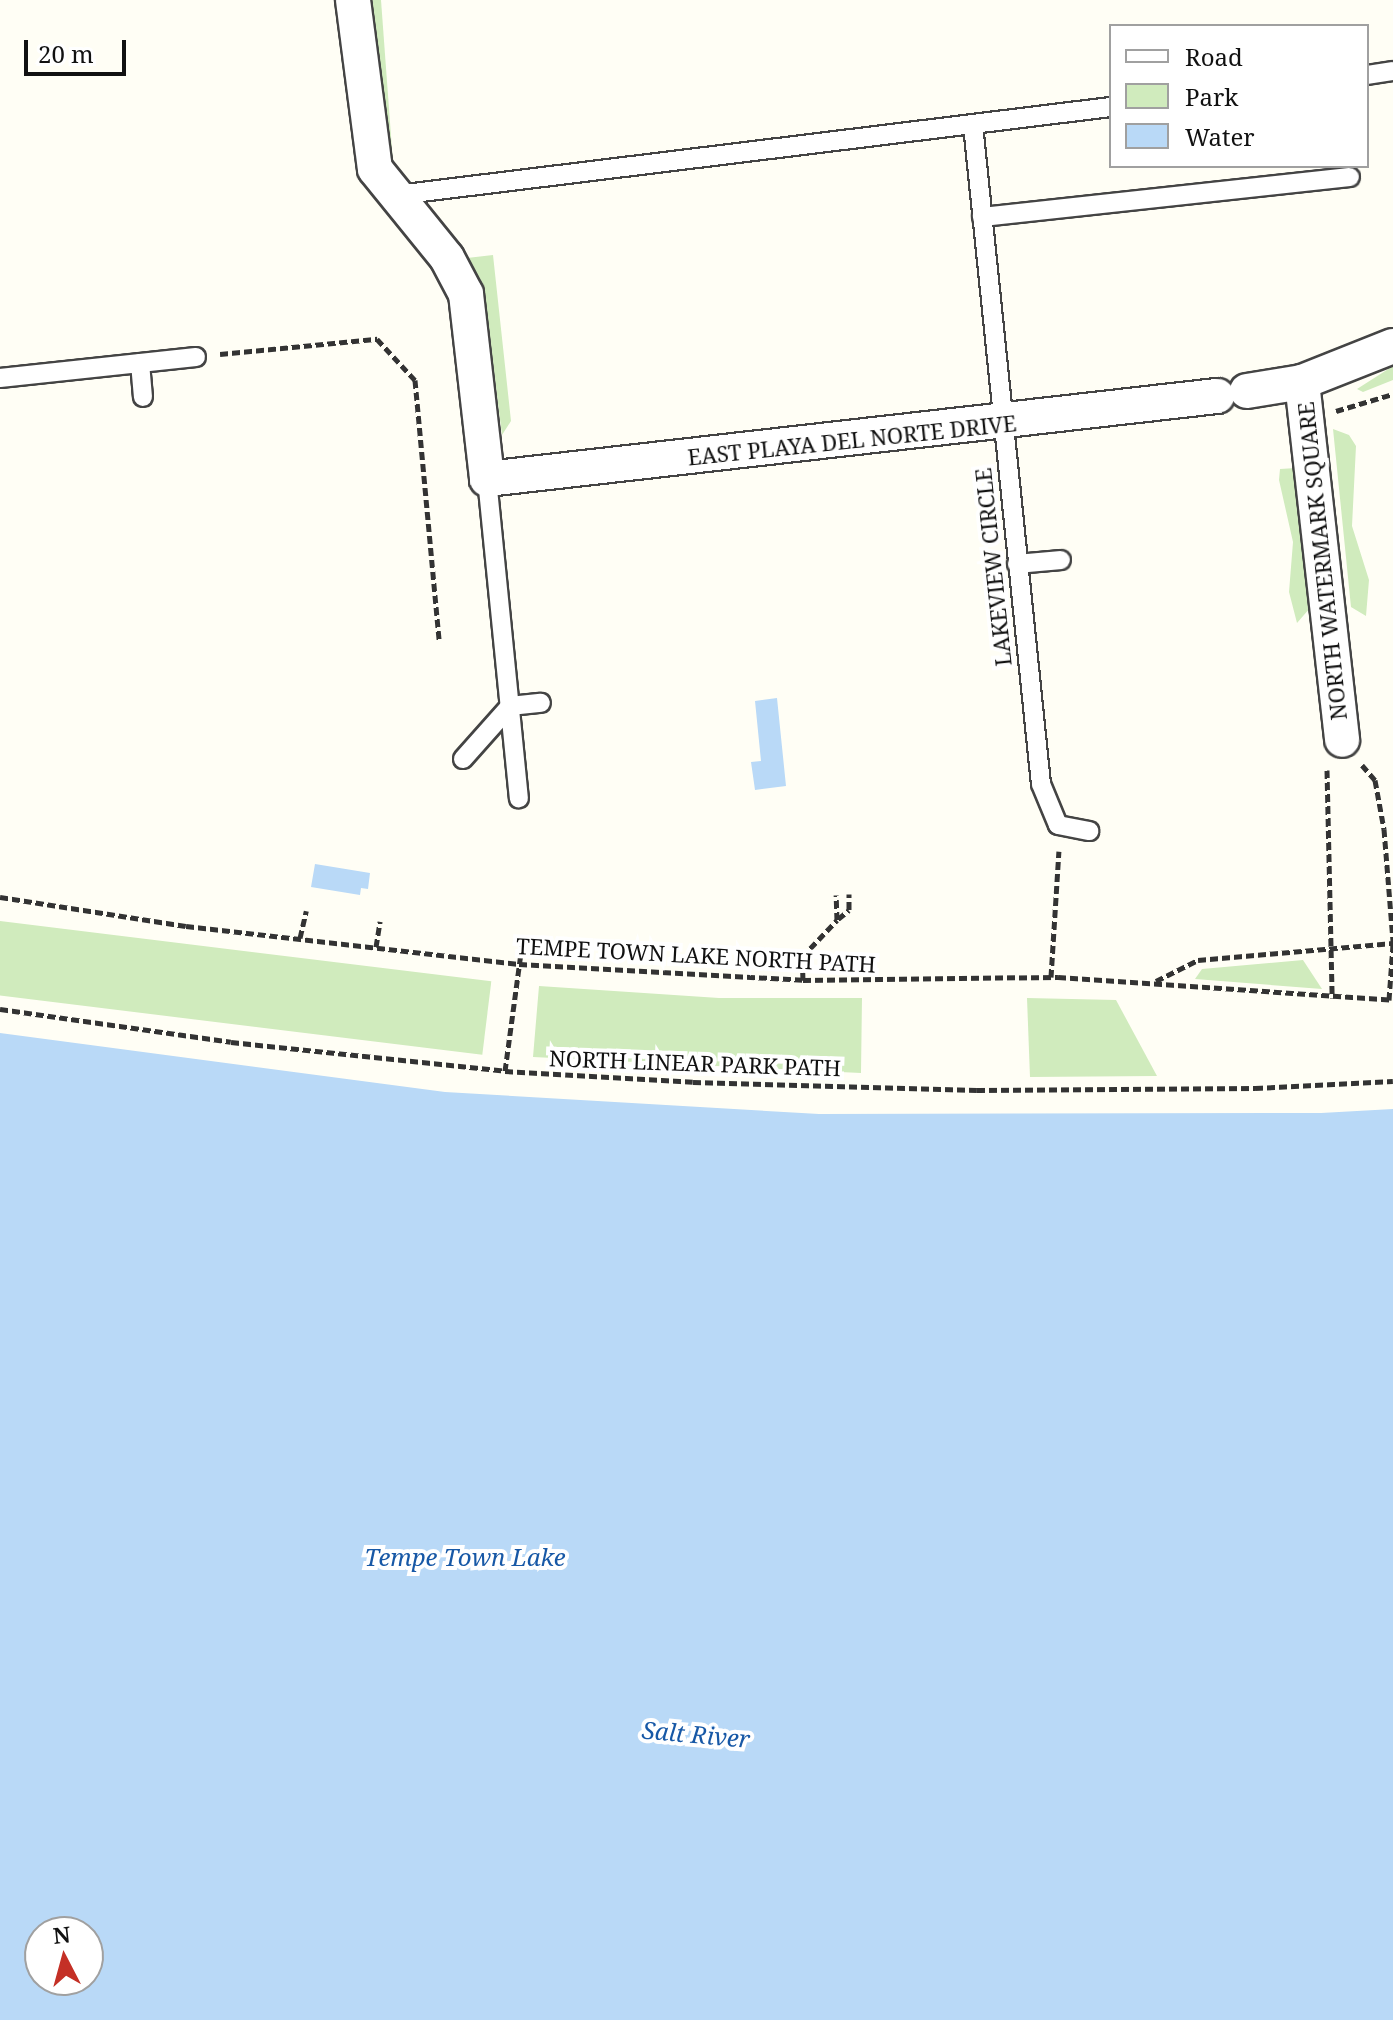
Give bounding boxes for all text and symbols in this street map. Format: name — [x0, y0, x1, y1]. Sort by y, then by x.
scale bar — [28, 24, 130, 74]
legend — [1109, 24, 1369, 168]
text: 20 m — [38, 37, 94, 70]
text: Road — [1185, 40, 1243, 73]
text: Park — [1185, 80, 1238, 113]
text: Water — [1185, 120, 1255, 153]
street label: NORTH WATERMARK SQUARE — [1292, 400, 1352, 722]
street label: EAST PLAYA DEL NORTE DRIVE — [686, 410, 1018, 470]
street label: LAKEVIEW CIRCLE — [969, 467, 1017, 667]
street label: TEMPE TOWN LAKE NORTH PATH — [515, 932, 877, 978]
street label: NORTH LINEAR PARK PATH — [549, 1045, 841, 1081]
water label: Tempe Town Lake — [364, 1543, 566, 1571]
water label: Salt River — [641, 1715, 751, 1753]
north arrow — [24, 1916, 104, 1996]
text: N — [52, 1918, 72, 1950]

